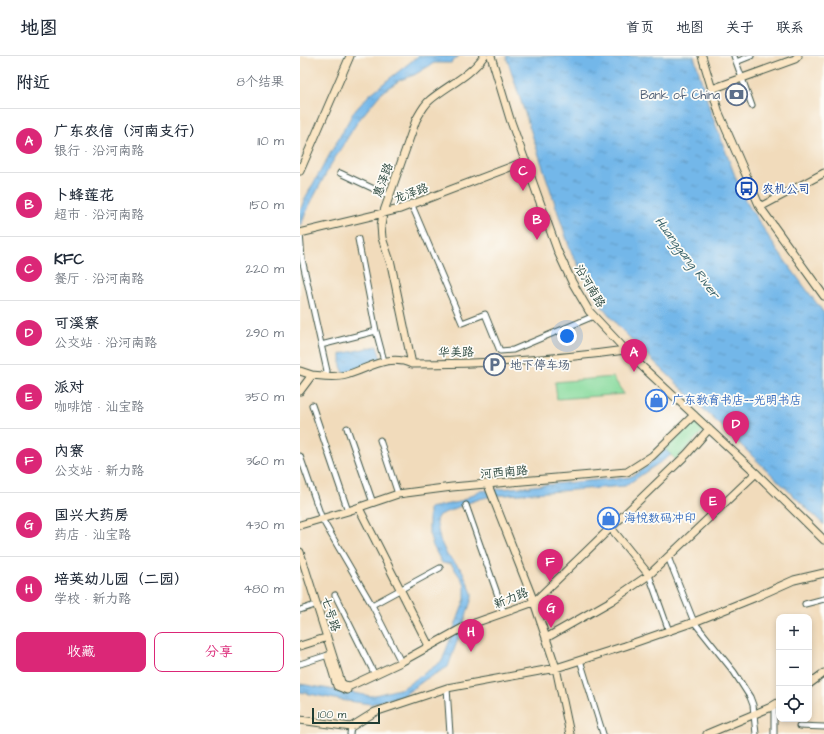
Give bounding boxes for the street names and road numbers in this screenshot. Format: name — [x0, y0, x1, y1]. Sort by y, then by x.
street label: 惠泽路 — [369, 160, 398, 200]
street label: 龙泽路 — [391, 179, 431, 208]
street label: 沿河南路 — [570, 261, 609, 311]
street label: 华美路 — [438, 344, 474, 361]
street label: 河西南路 — [479, 462, 529, 483]
street label: 新力路 — [491, 584, 531, 613]
street label: 七号路 — [317, 594, 344, 634]

